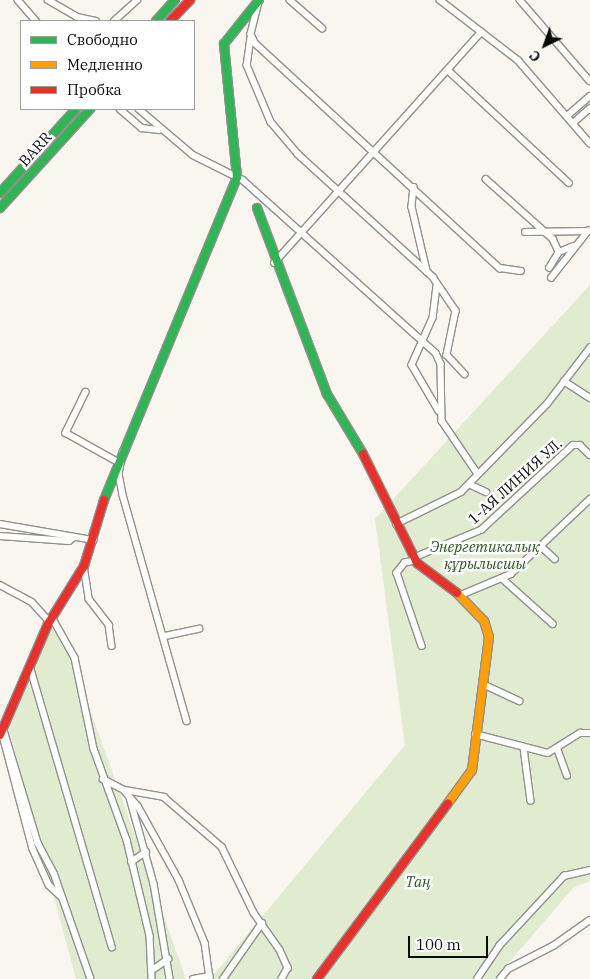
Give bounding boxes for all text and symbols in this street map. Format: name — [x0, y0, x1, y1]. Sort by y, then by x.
legend — [20, 20, 195, 110]
north arrow — [520, 20, 570, 70]
text: Свободно — [67, 30, 138, 49]
text: С — [525, 46, 544, 66]
text: Медленно — [67, 55, 143, 74]
text: Пробка — [67, 80, 122, 99]
street label: BARR — [15, 128, 55, 170]
street label: 1-АЯ ЛИНИЯ УЛ. — [464, 434, 566, 528]
park label: Энергетикалық құрылысшы — [430, 537, 540, 572]
park label: Таң — [405, 873, 431, 891]
scale bar — [410, 926, 490, 958]
text: 100 m — [416, 935, 461, 954]

